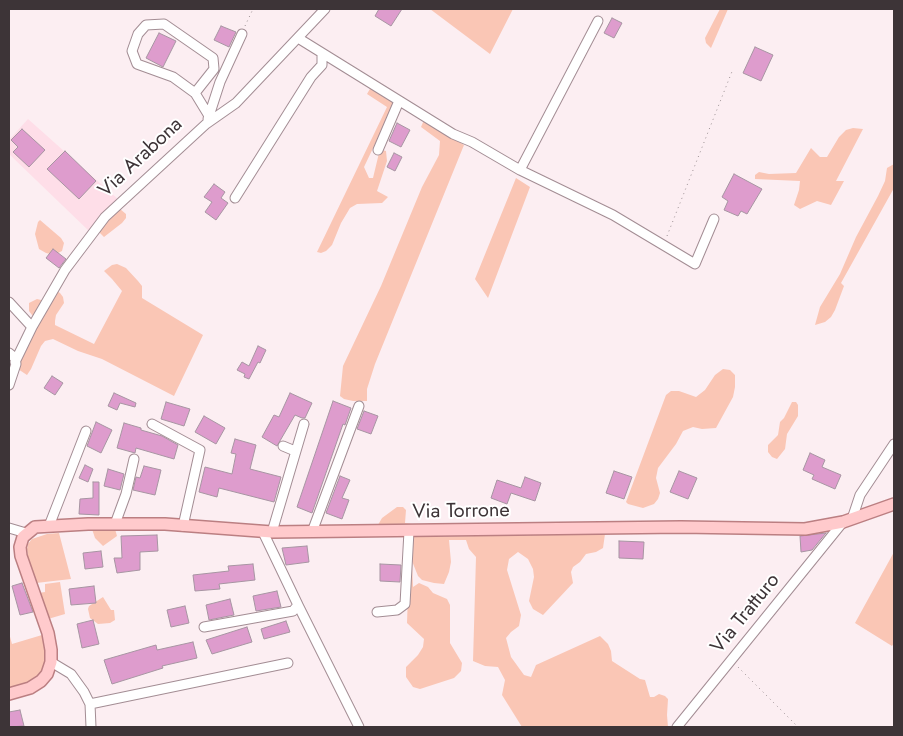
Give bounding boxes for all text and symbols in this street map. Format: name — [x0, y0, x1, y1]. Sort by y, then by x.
street label: Via Arabona — [94, 113, 188, 203]
street label: Via Torrone — [412, 499, 510, 525]
street label: Via Tratturo — [707, 569, 785, 659]

